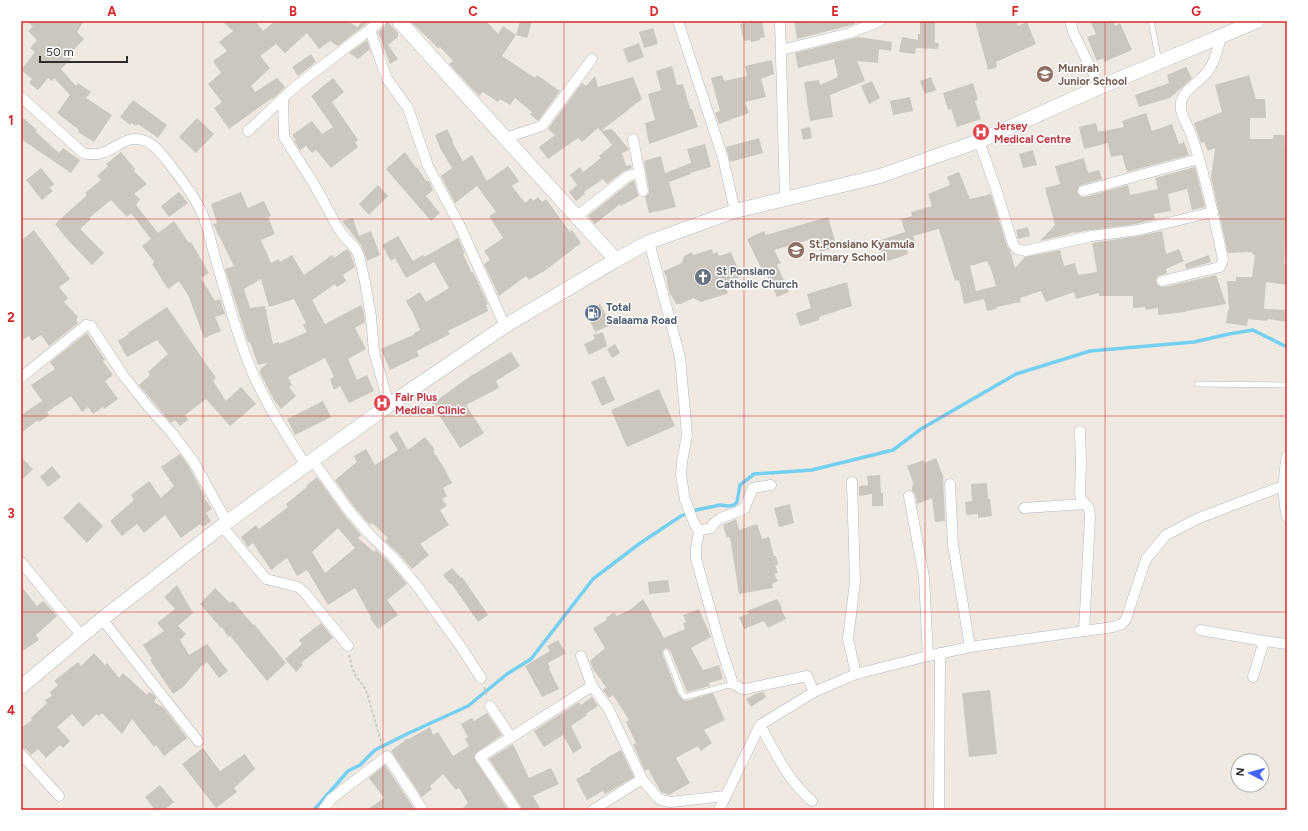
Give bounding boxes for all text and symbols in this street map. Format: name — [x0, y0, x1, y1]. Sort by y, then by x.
text: A — [107, 4, 117, 19]
text: B — [289, 4, 297, 19]
text: C — [468, 4, 478, 19]
text: D — [649, 4, 659, 19]
text: E — [831, 4, 839, 19]
text: F — [1011, 4, 1019, 19]
text: G — [1191, 4, 1201, 19]
scale bar — [40, 38, 127, 64]
text: 50 m — [46, 45, 74, 59]
place label: Munirah Junior School — [1058, 62, 1127, 88]
school or university icon: Munirah Junior School — [1035, 64, 1055, 84]
text: 1 — [8, 113, 14, 128]
place label: Jersey Medical Centre — [994, 120, 1071, 146]
hospital icon: Jersey Medical Centre — [971, 122, 991, 142]
place label: St.Ponsiano Kyamula Primary School — [809, 238, 915, 264]
school or university icon: St.Ponsiano Kyamula Primary School — [786, 240, 806, 260]
place label: St Ponsiano Catholic Church — [716, 265, 798, 291]
church icon: St Ponsiano Catholic Church — [693, 267, 713, 287]
place label: Total Salaama Road — [606, 301, 677, 327]
fuel station icon: Total Salaama Road — [583, 303, 603, 323]
text: 2 — [7, 310, 15, 325]
place label: Fair Plus Medical Clinic — [395, 391, 466, 417]
hospital icon: Fair Plus Medical Clinic — [372, 393, 392, 413]
text: 3 — [7, 506, 15, 521]
text: 4 — [7, 703, 15, 718]
north arrow — [1230, 753, 1270, 793]
text: N — [1234, 767, 1247, 777]

